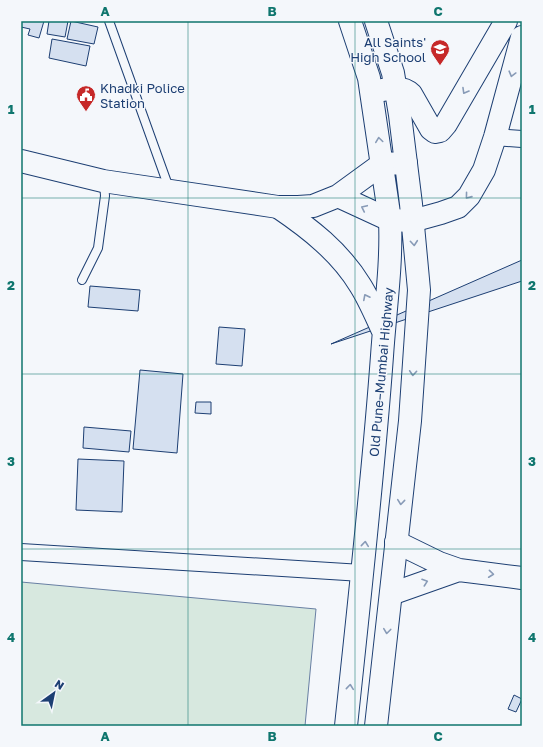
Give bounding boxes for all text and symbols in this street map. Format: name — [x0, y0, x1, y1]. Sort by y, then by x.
text: A — [100, 3, 110, 19]
text: B — [267, 3, 277, 19]
text: C — [433, 3, 443, 19]
place label: All Saints' High School — [350, 34, 426, 65]
school or university icon: All Saints' High School — [429, 38, 451, 66]
one-way arrow — [508, 71, 517, 78]
place label: Khadki Police Station — [100, 80, 185, 111]
public building icon: Khadki Police Station — [75, 84, 97, 112]
one-way arrow — [462, 87, 469, 94]
text: 1 — [8, 101, 15, 117]
text: 1 — [529, 101, 536, 117]
one-way arrow — [375, 137, 384, 143]
one-way arrow — [466, 191, 473, 198]
one-way arrow — [360, 205, 368, 213]
one-way arrow — [410, 240, 419, 246]
text: 2 — [7, 277, 15, 293]
text: 2 — [528, 277, 536, 293]
street label: Old Pune–Mumbai Highway — [366, 286, 396, 457]
one-way arrow — [363, 293, 371, 301]
one-way arrow — [409, 370, 418, 376]
text: 3 — [7, 453, 15, 469]
text: 3 — [528, 453, 536, 469]
one-way arrow — [396, 499, 405, 505]
one-way arrow — [360, 541, 369, 547]
one-way arrow — [487, 569, 494, 578]
one-way arrow — [422, 578, 429, 587]
one-way arrow — [383, 628, 392, 635]
text: 4 — [7, 629, 15, 645]
text: 4 — [528, 629, 536, 645]
north arrow — [34, 673, 74, 713]
text: N — [53, 676, 67, 692]
one-way arrow — [345, 684, 354, 690]
text: A — [100, 728, 110, 744]
text: B — [267, 728, 277, 744]
text: C — [433, 728, 443, 744]

